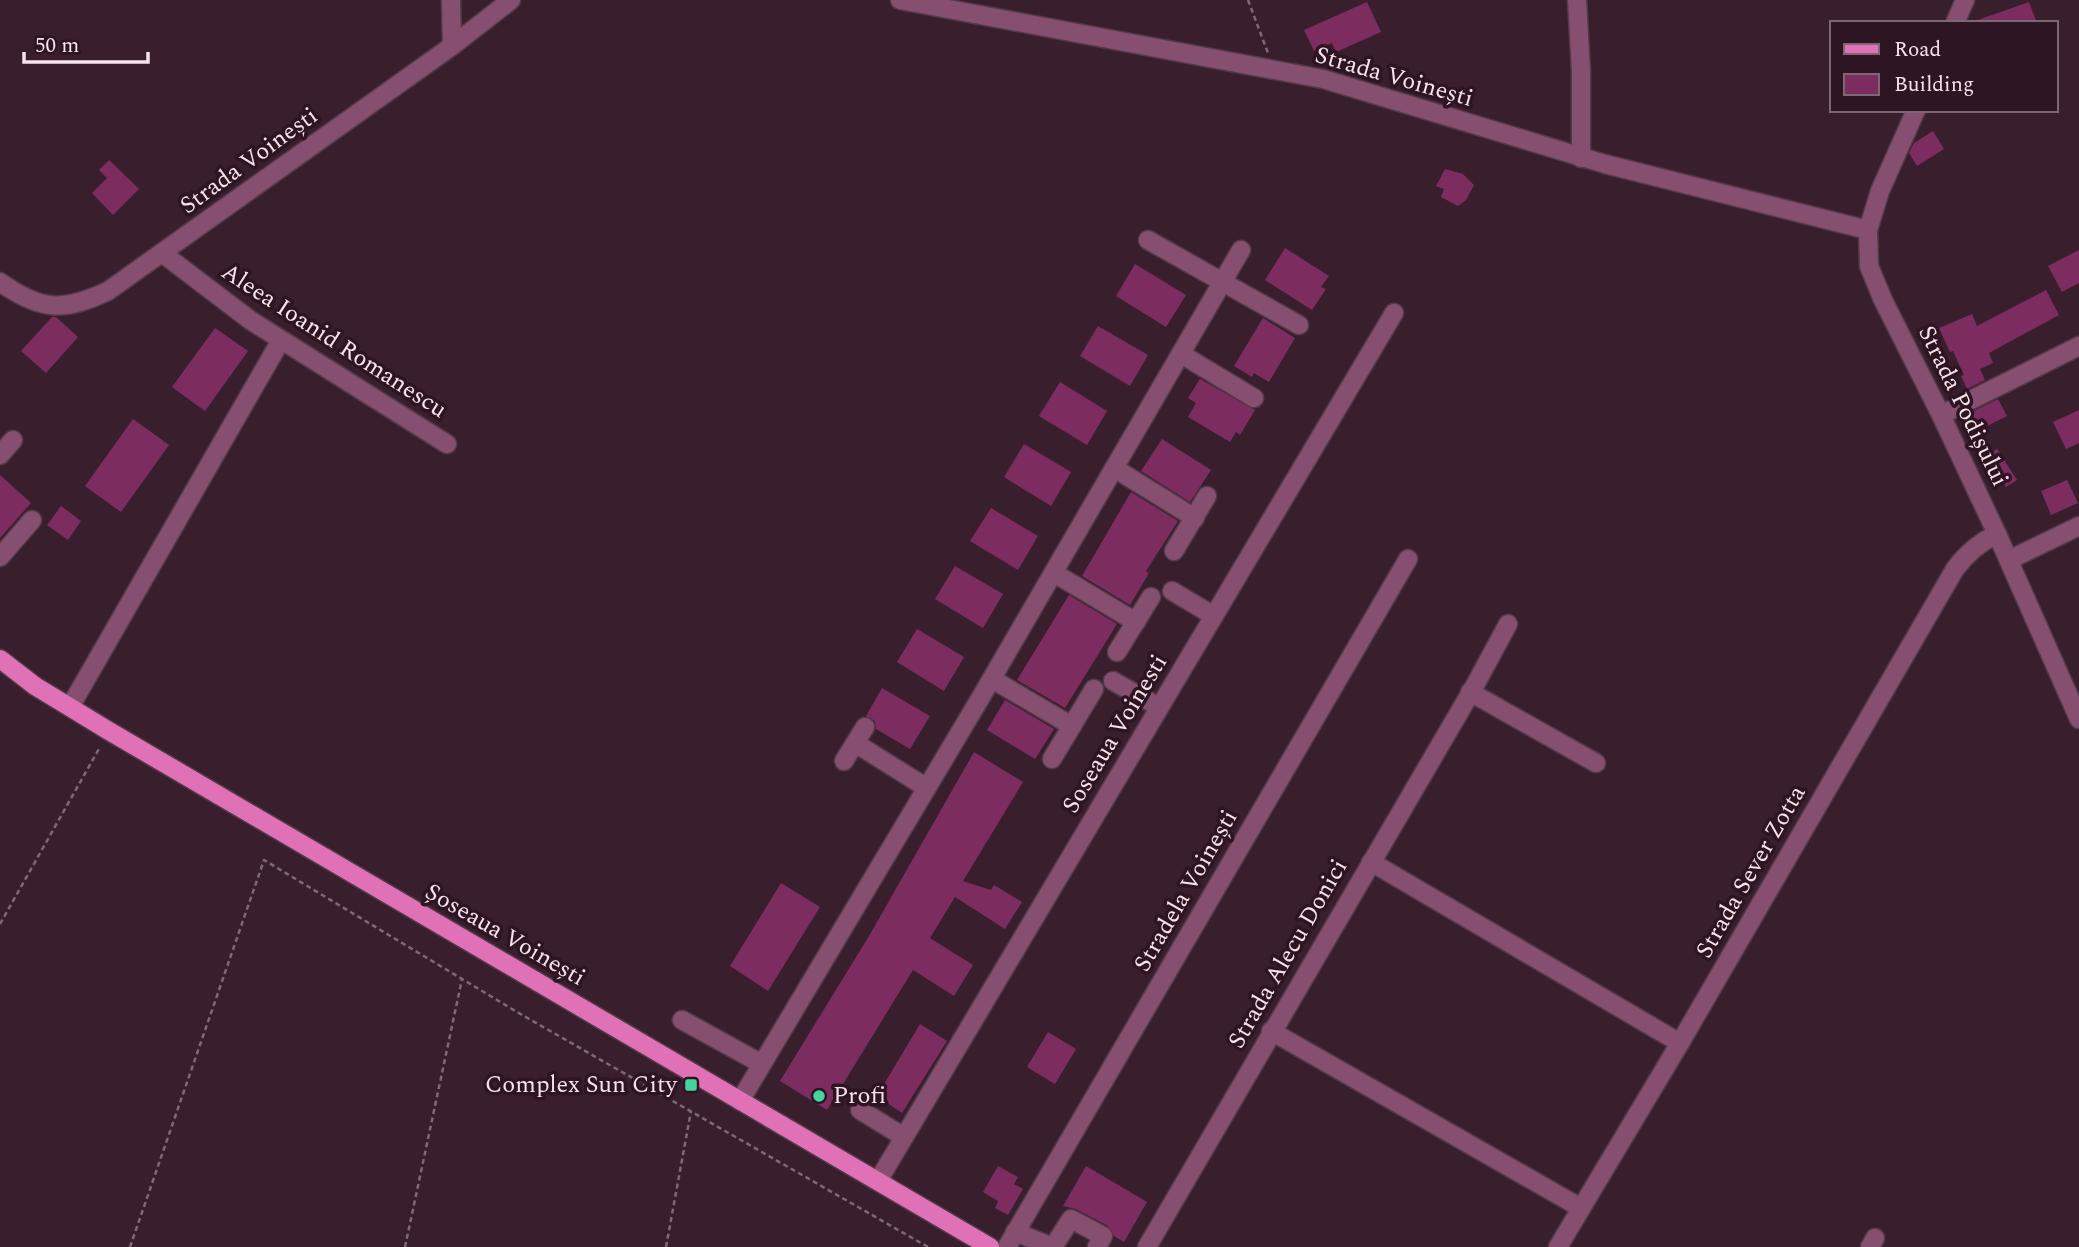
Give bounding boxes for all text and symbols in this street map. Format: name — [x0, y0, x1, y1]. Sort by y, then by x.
scale bar — [24, 21, 149, 65]
legend — [1830, 21, 2058, 112]
text: 50 m — [35, 30, 79, 62]
text: Road — [1894, 34, 1941, 66]
street label: Strada Voinești — [1311, 37, 1477, 117]
text: Building — [1894, 69, 1974, 101]
street label: Strada Voinești — [172, 98, 326, 224]
street label: Aleea Ioanid Romanescu — [214, 254, 454, 428]
street label: Strada Podișului — [1908, 319, 2018, 493]
street label: Soseaua Voinesti — [1053, 648, 1177, 820]
street label: Strada Sever Zotta — [1687, 779, 1815, 965]
street label: Stradela Voinești — [1125, 803, 1247, 979]
street label: Strada Alecu Donici — [1219, 852, 1357, 1056]
street label: Șoseaua Voinești — [418, 874, 592, 996]
place label: Complex Sun City — [485, 1067, 678, 1103]
marker: Complex Sun City — [683, 1077, 699, 1093]
place label: Profi — [833, 1078, 886, 1114]
marker: Profi — [811, 1088, 827, 1104]

